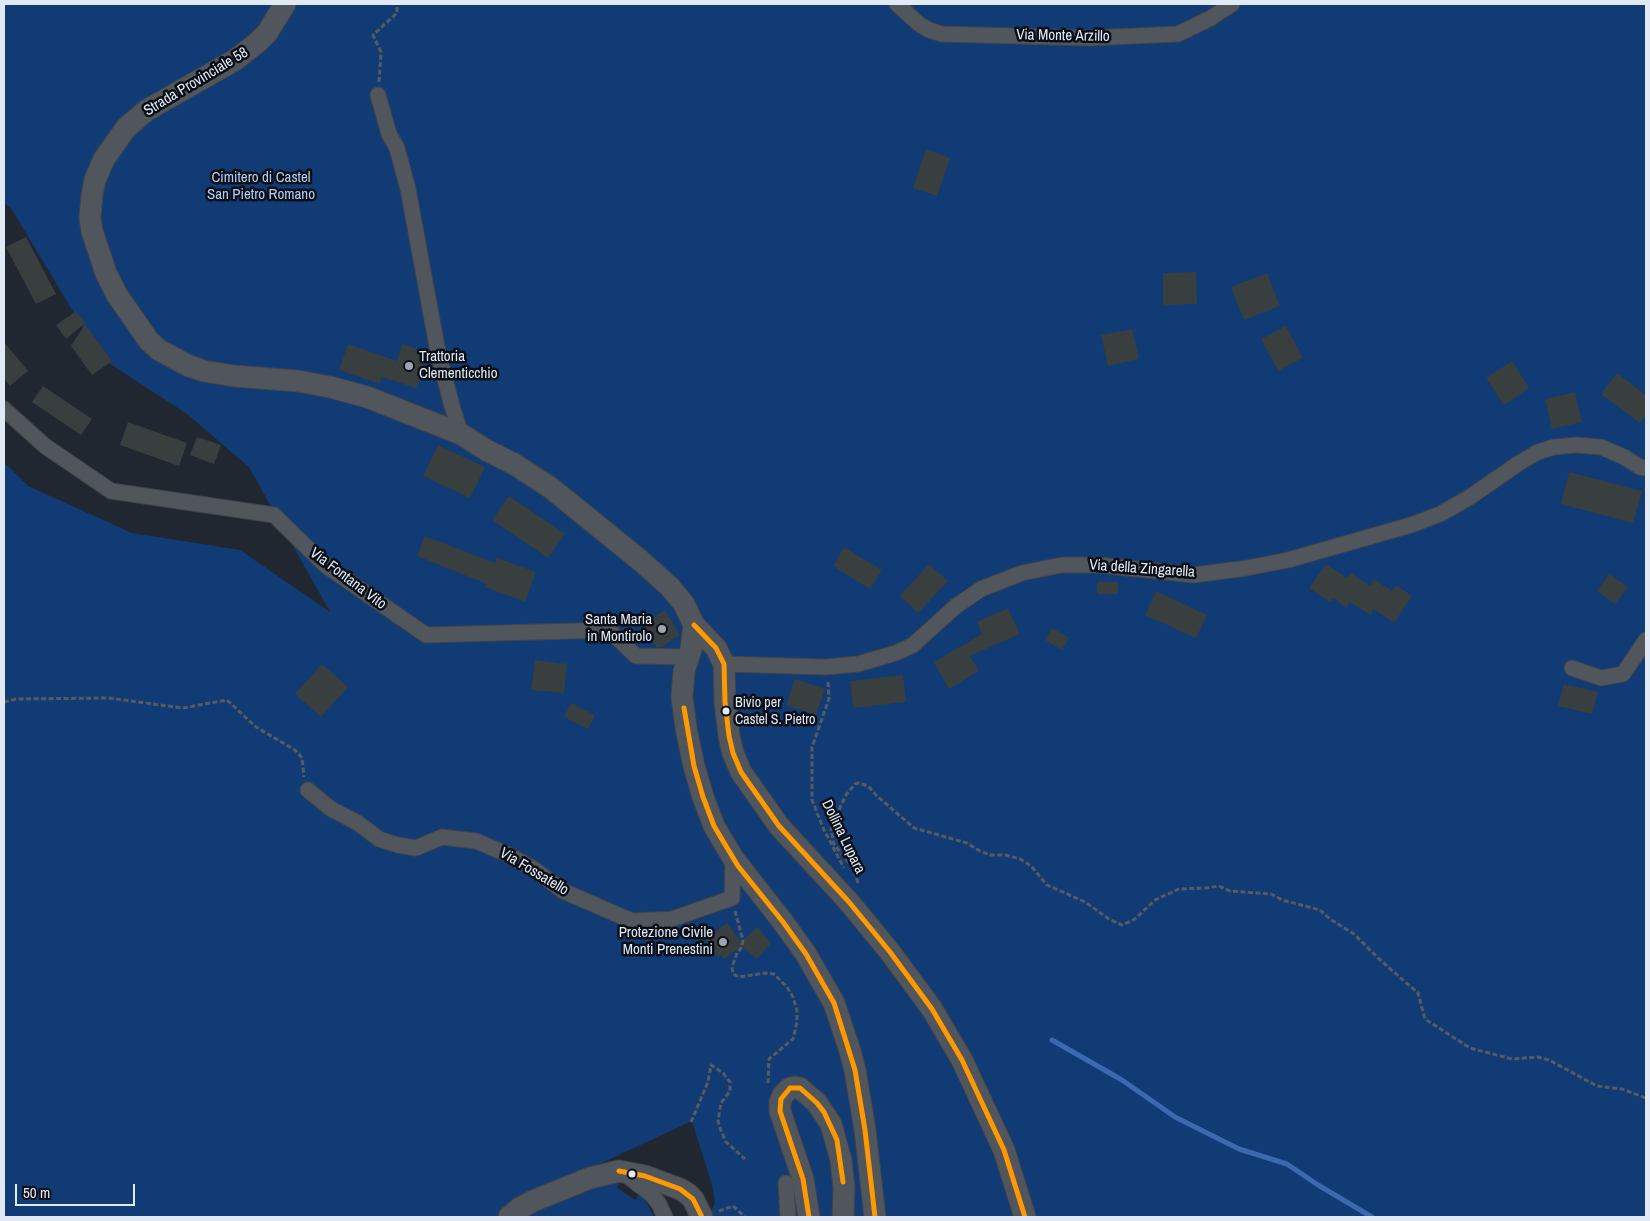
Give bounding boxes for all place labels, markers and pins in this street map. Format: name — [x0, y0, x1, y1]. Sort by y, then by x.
place label: Trattoria Clementicchio — [419, 348, 498, 383]
marker: Trattoria Clementicchio — [403, 360, 415, 372]
place label: Santa Maria in Montirolo — [585, 611, 652, 646]
marker: Santa Maria in Montirolo — [656, 623, 668, 635]
place label: Bivio per Castel S. Pietro — [735, 695, 815, 728]
marker: Bivio per Castel S. Pietro — [721, 706, 731, 716]
place label: Protezione Civile Monti Prenestini — [619, 924, 713, 959]
marker: Protezione Civile Monti Prenestini — [717, 936, 729, 948]
unlabelled marker — [627, 1169, 637, 1179]

